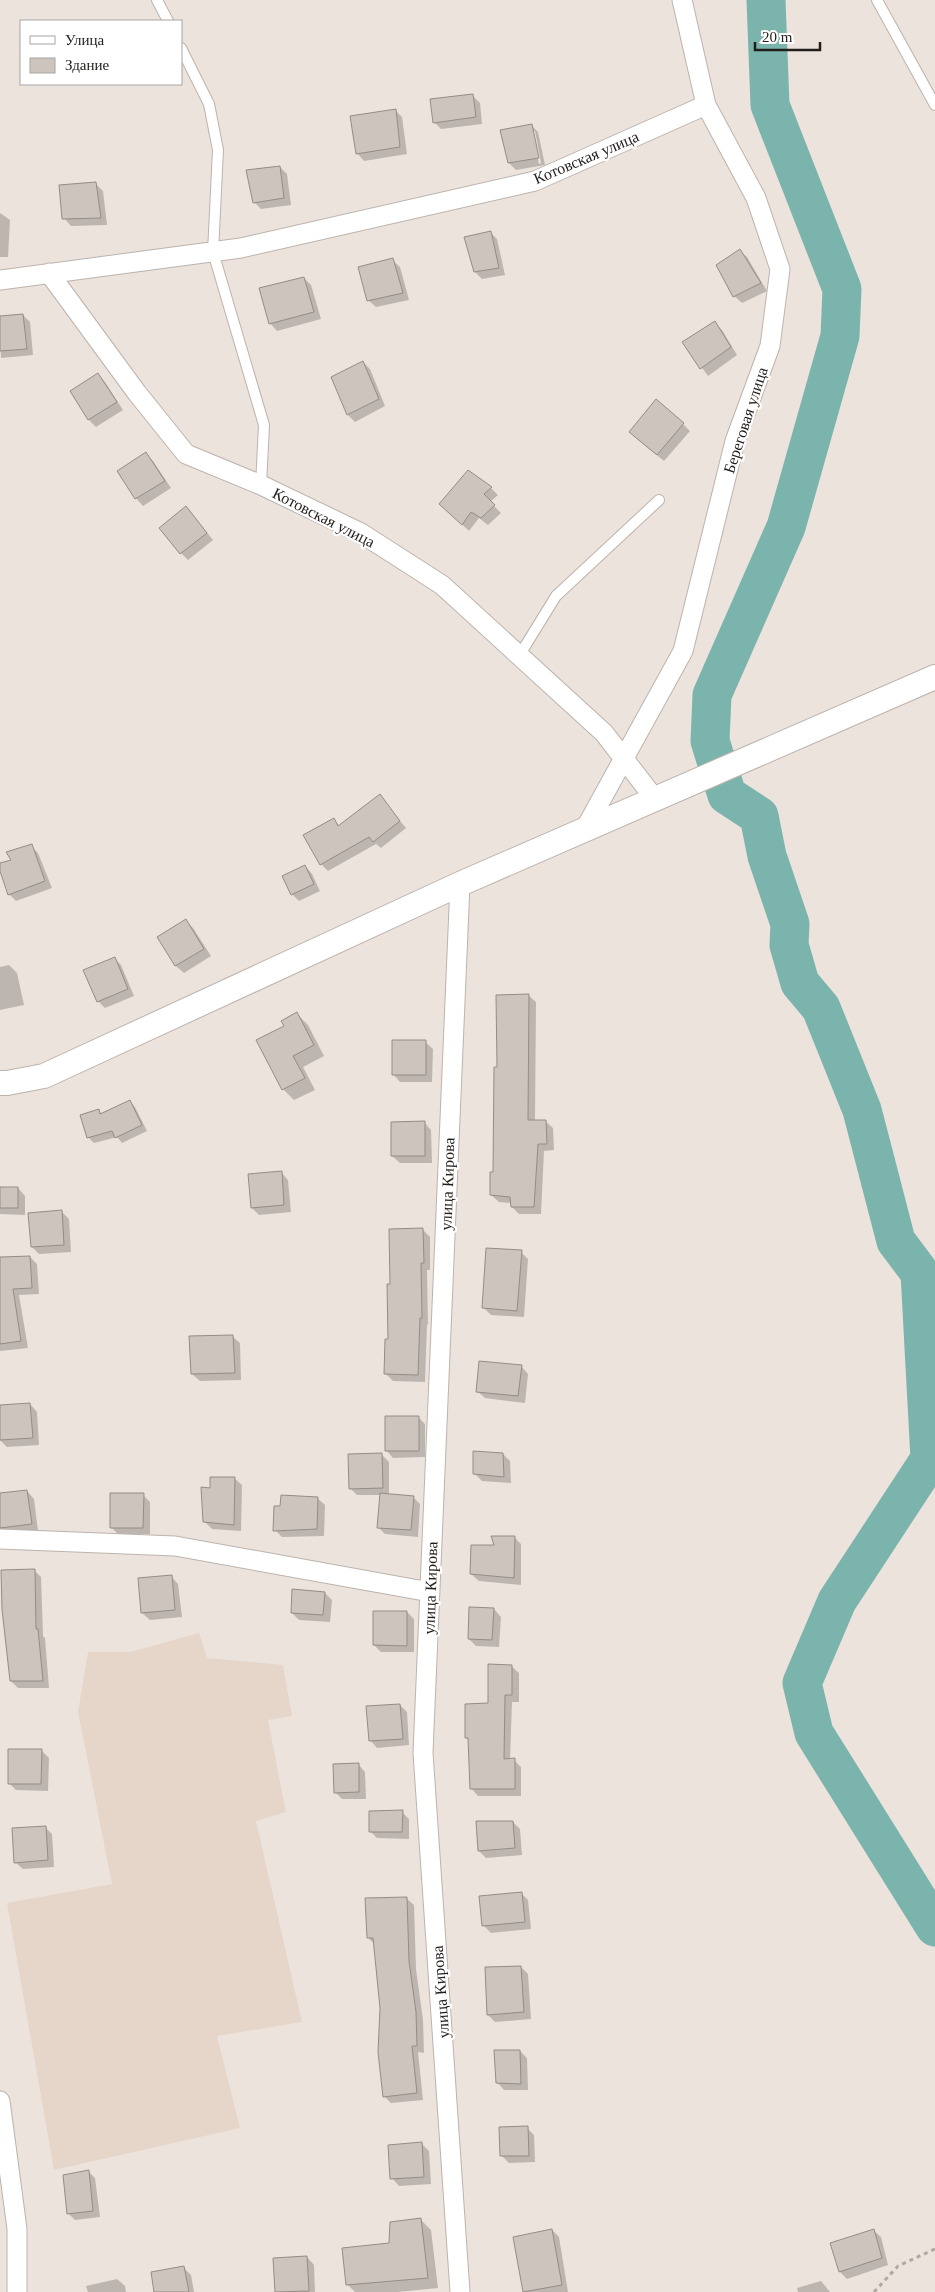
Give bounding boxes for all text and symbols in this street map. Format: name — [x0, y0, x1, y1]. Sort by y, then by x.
legend — [20, 20, 182, 85]
scale bar — [755, 20, 820, 52]
text: 20 m — [762, 29, 793, 45]
text: Улица — [65, 32, 104, 48]
text: Здание — [65, 57, 109, 73]
street label: Котовская улица — [531, 128, 642, 188]
street label: Береговая улица — [720, 365, 772, 476]
street label: Котовская улица — [269, 484, 378, 551]
street label: улица Кирова — [437, 1137, 459, 1231]
street label: улица Кирова — [420, 1541, 442, 1635]
street label: улица Кирова — [429, 1945, 453, 2039]

